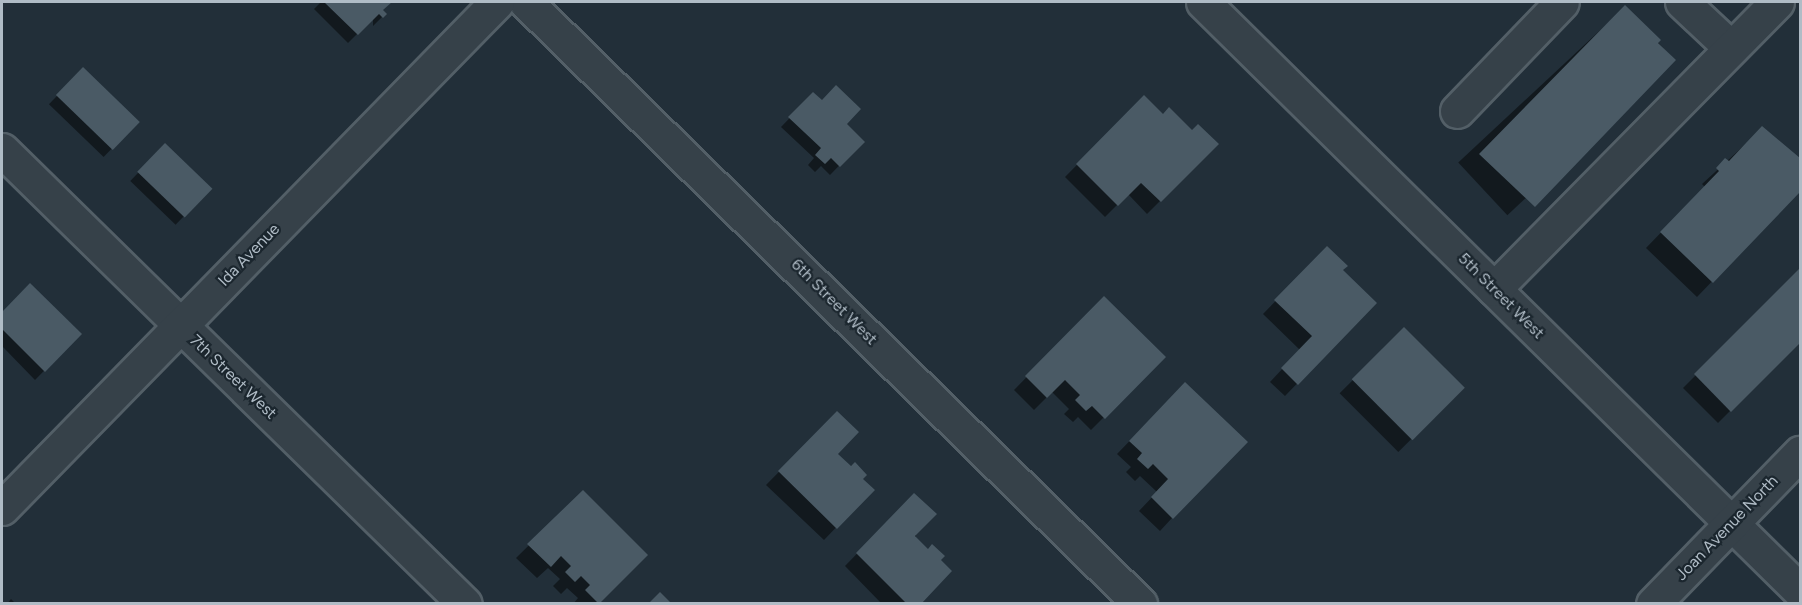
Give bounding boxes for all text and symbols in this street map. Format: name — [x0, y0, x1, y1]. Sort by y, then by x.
street label: Ida Avenue — [214, 220, 284, 290]
street label: 5th Street West — [1454, 249, 1548, 343]
street label: 6th Street West — [787, 255, 881, 349]
street label: 7th Street West — [186, 331, 280, 423]
street label: Joan Avenue North — [1672, 471, 1782, 585]

